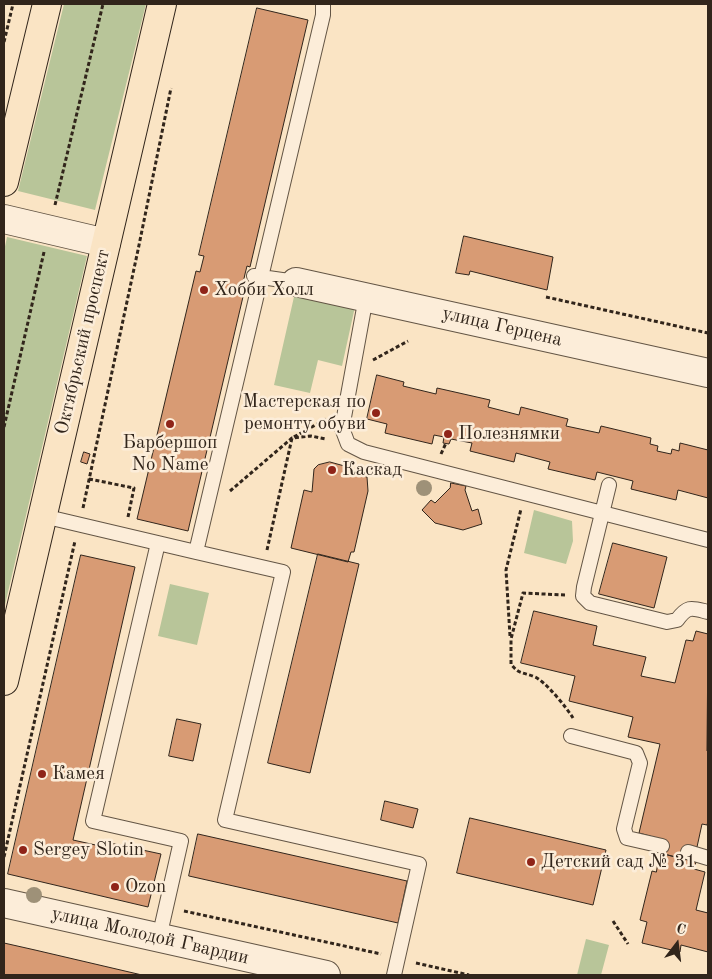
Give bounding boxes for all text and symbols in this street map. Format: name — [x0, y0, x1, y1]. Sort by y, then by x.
street label: Октябрьский проспект — [51, 247, 115, 437]
place label: Хобби Холл — [214, 279, 314, 301]
marker: Хобби Холл — [198, 284, 210, 296]
street label: улица Герцена — [440, 302, 564, 352]
place label: Мастерская по ремонту обуви — [243, 391, 366, 435]
marker: Мастерская по ремонту обуви — [370, 407, 382, 419]
marker: Барбершоп No Name — [164, 418, 176, 430]
place label: Полезнямки — [458, 423, 560, 445]
marker: Полезнямки — [442, 428, 454, 440]
place label: Барбершоп No Name — [123, 432, 217, 476]
place label: Каскад — [342, 459, 402, 481]
marker: Каскад — [326, 464, 338, 476]
place label: Камея — [52, 763, 105, 785]
marker: Камея — [36, 768, 48, 780]
place label: Sergey Slotin — [33, 839, 144, 861]
marker: Sergey Slotin — [17, 844, 29, 856]
place label: Детский сад № 31 — [541, 851, 696, 873]
marker: Детский сад № 31 — [525, 856, 537, 868]
place label: Ozon — [125, 876, 166, 898]
marker: Ozon — [109, 881, 121, 893]
street label: улица Молодой Гвардии — [49, 902, 251, 970]
north arrow — [652, 919, 702, 969]
text: С — [675, 922, 687, 937]

